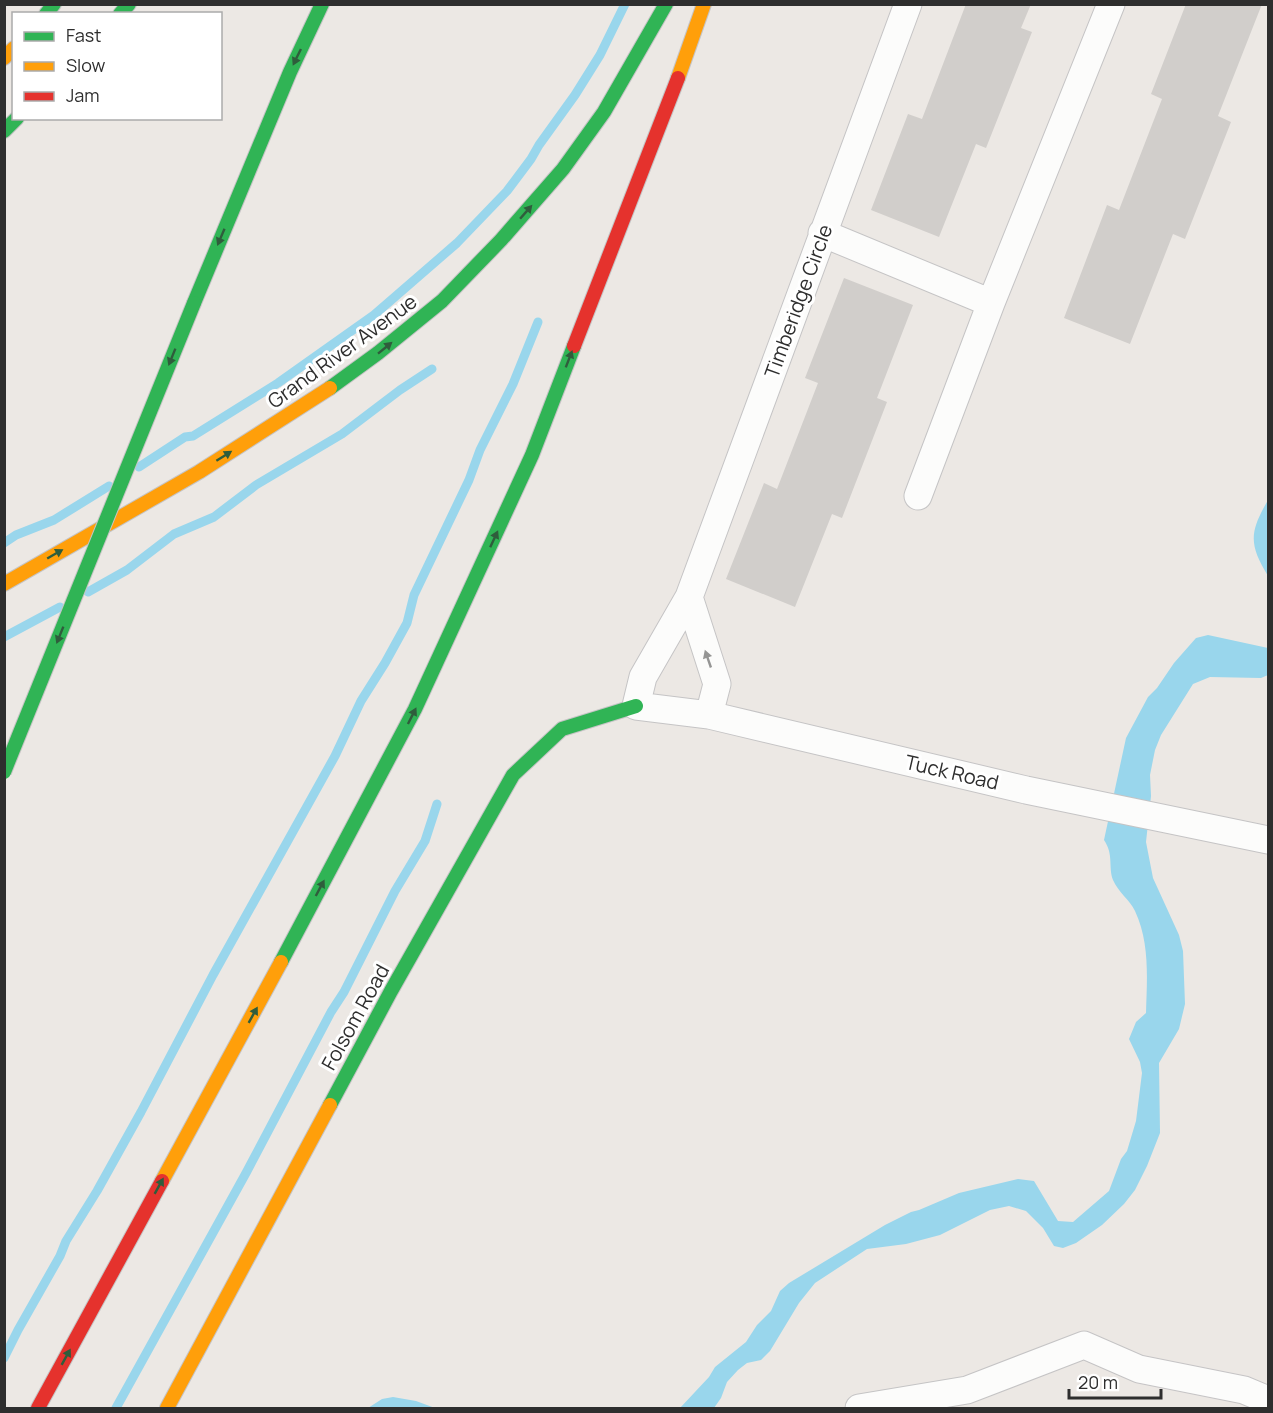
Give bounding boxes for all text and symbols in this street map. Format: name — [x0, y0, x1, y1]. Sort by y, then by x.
legend — [12, 12, 222, 120]
text: Fast — [66, 23, 101, 47]
one-way arrow — [292, 49, 302, 66]
text: Slow — [66, 53, 106, 77]
text: Jam — [66, 83, 100, 107]
one-way arrow — [519, 205, 532, 220]
street label: Timberidge Circle — [758, 221, 838, 381]
one-way arrow — [216, 228, 225, 246]
street label: Grand River Avenue — [262, 288, 422, 414]
one-way arrow — [378, 342, 393, 354]
one-way arrow — [167, 348, 176, 366]
one-way arrow — [564, 350, 574, 368]
one-way arrow — [216, 451, 232, 462]
one-way arrow — [489, 530, 499, 548]
one-way arrow — [47, 549, 64, 559]
one-way arrow — [55, 626, 64, 644]
one-way arrow — [702, 650, 712, 668]
one-way arrow — [406, 707, 416, 725]
street label: Tuck Road — [903, 748, 1001, 796]
one-way arrow — [316, 880, 325, 897]
street label: Folsom Road — [315, 959, 395, 1075]
one-way arrow — [248, 1006, 258, 1023]
one-way arrow — [154, 1177, 164, 1194]
one-way arrow — [61, 1348, 71, 1365]
scale bar — [1069, 1362, 1160, 1400]
text: 20 m — [1078, 1370, 1118, 1394]

